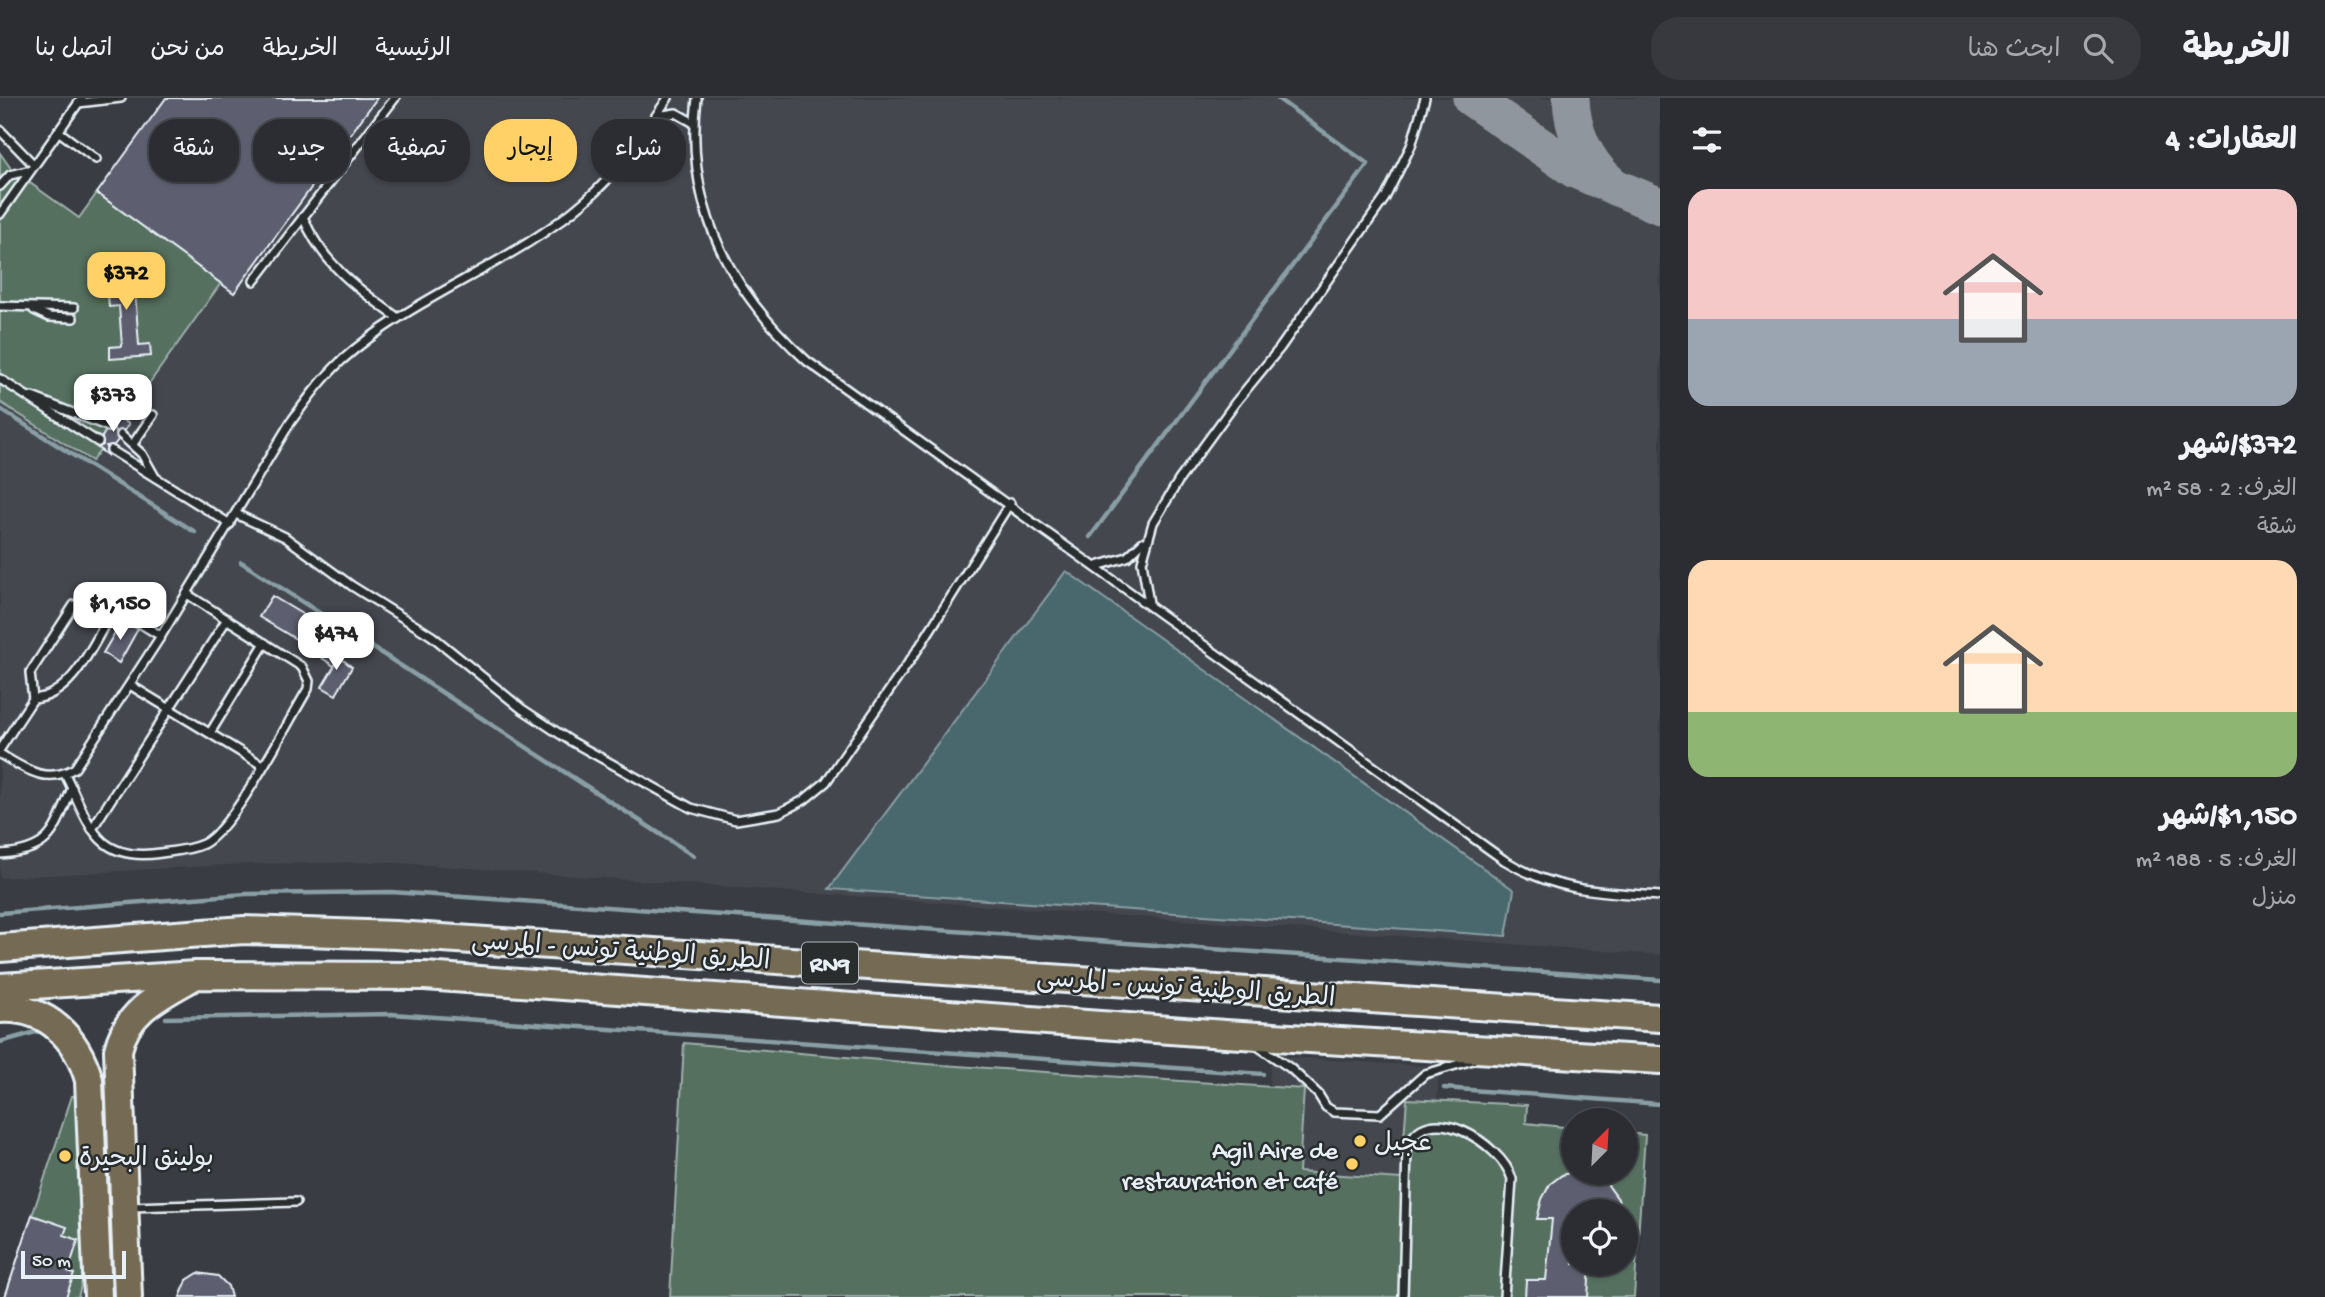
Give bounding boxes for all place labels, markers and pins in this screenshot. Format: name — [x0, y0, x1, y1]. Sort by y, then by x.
pin: $372 — [85, 252, 167, 312]
pin: $373 — [72, 374, 154, 434]
pin: $1,150 — [63, 582, 177, 642]
pin: $474 — [295, 612, 377, 672]
place label: عجيل — [1374, 1130, 1432, 1161]
marker: عجيل — [1352, 1133, 1368, 1149]
place label: Agil Aire de restauration et café — [1122, 1138, 1339, 1199]
place label: بولينق البحيرة — [79, 1145, 214, 1176]
marker: بولينق البحيرة — [57, 1148, 73, 1164]
marker: Agil Aire de restauration et café — [1344, 1156, 1360, 1172]

